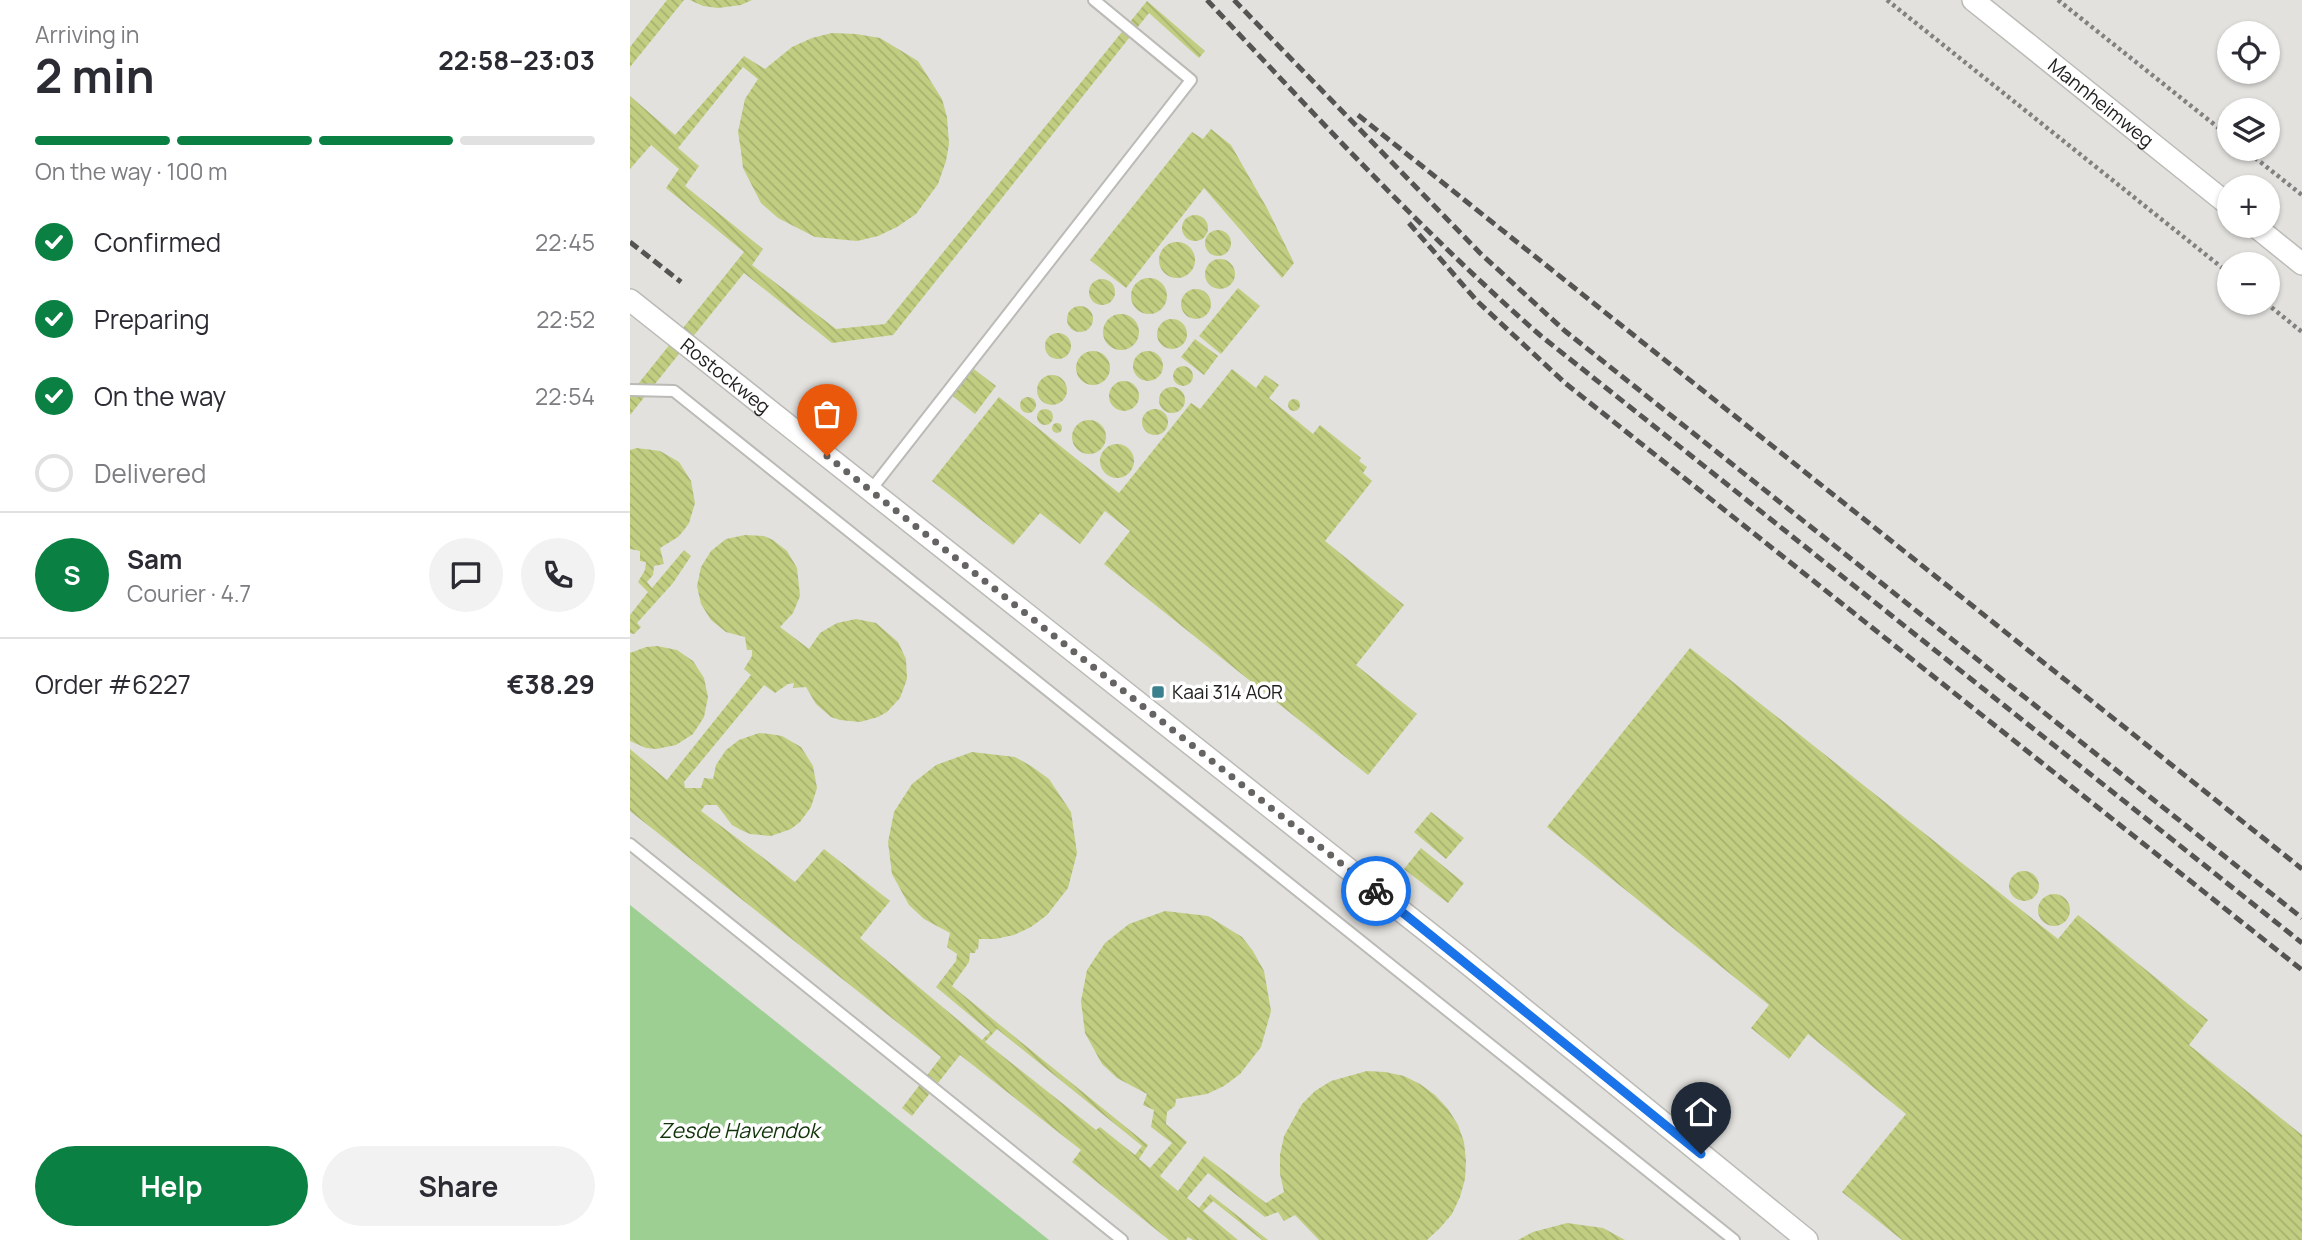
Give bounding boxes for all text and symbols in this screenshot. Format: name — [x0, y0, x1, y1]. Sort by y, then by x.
text: Arriving in — [35, 18, 140, 50]
map controls — [2217, 21, 2280, 315]
button: locate — [2217, 21, 2280, 84]
text: 22:58–23:03 — [438, 42, 595, 78]
text: 2 min — [35, 44, 155, 107]
street label: Mannheimweg — [2043, 52, 2159, 153]
button: layers — [2217, 98, 2280, 161]
text: On the way · 100 m — [35, 155, 228, 187]
button: + — [2217, 175, 2280, 238]
icon: check — [35, 223, 73, 261]
text: Confirmed — [94, 224, 221, 260]
text: 22:45 — [535, 226, 595, 258]
button: − — [2217, 252, 2280, 315]
icon: check — [35, 300, 73, 338]
text: Preparing — [94, 301, 210, 337]
text: 22:52 — [536, 303, 595, 335]
street label: Rostockweg — [675, 332, 776, 420]
icon: check — [35, 377, 73, 415]
text: On the way — [94, 378, 226, 414]
text: 22:54 — [535, 380, 595, 412]
pin — [797, 384, 857, 456]
icon: bag — [808, 395, 846, 433]
text: Delivered — [94, 455, 206, 491]
button: chat — [429, 538, 503, 612]
button: phone — [521, 538, 595, 612]
text: Sam — [127, 541, 182, 577]
text: S — [63, 557, 81, 593]
text: Courier · 4.7 — [127, 577, 251, 609]
text: Order #6227 — [35, 666, 191, 702]
text: €38.29 — [507, 666, 595, 702]
place label: Kaai 314 AOR — [1172, 679, 1283, 705]
marker: Kaai 314 AOR — [1150, 684, 1166, 700]
courier — [1341, 856, 1411, 926]
icon: bike — [1357, 872, 1395, 910]
pin — [1671, 1082, 1731, 1154]
icon: home — [1682, 1093, 1720, 1131]
water label: Zesde Havendok — [659, 1116, 822, 1144]
button: Help — [35, 1146, 308, 1226]
button: Share — [322, 1146, 595, 1226]

